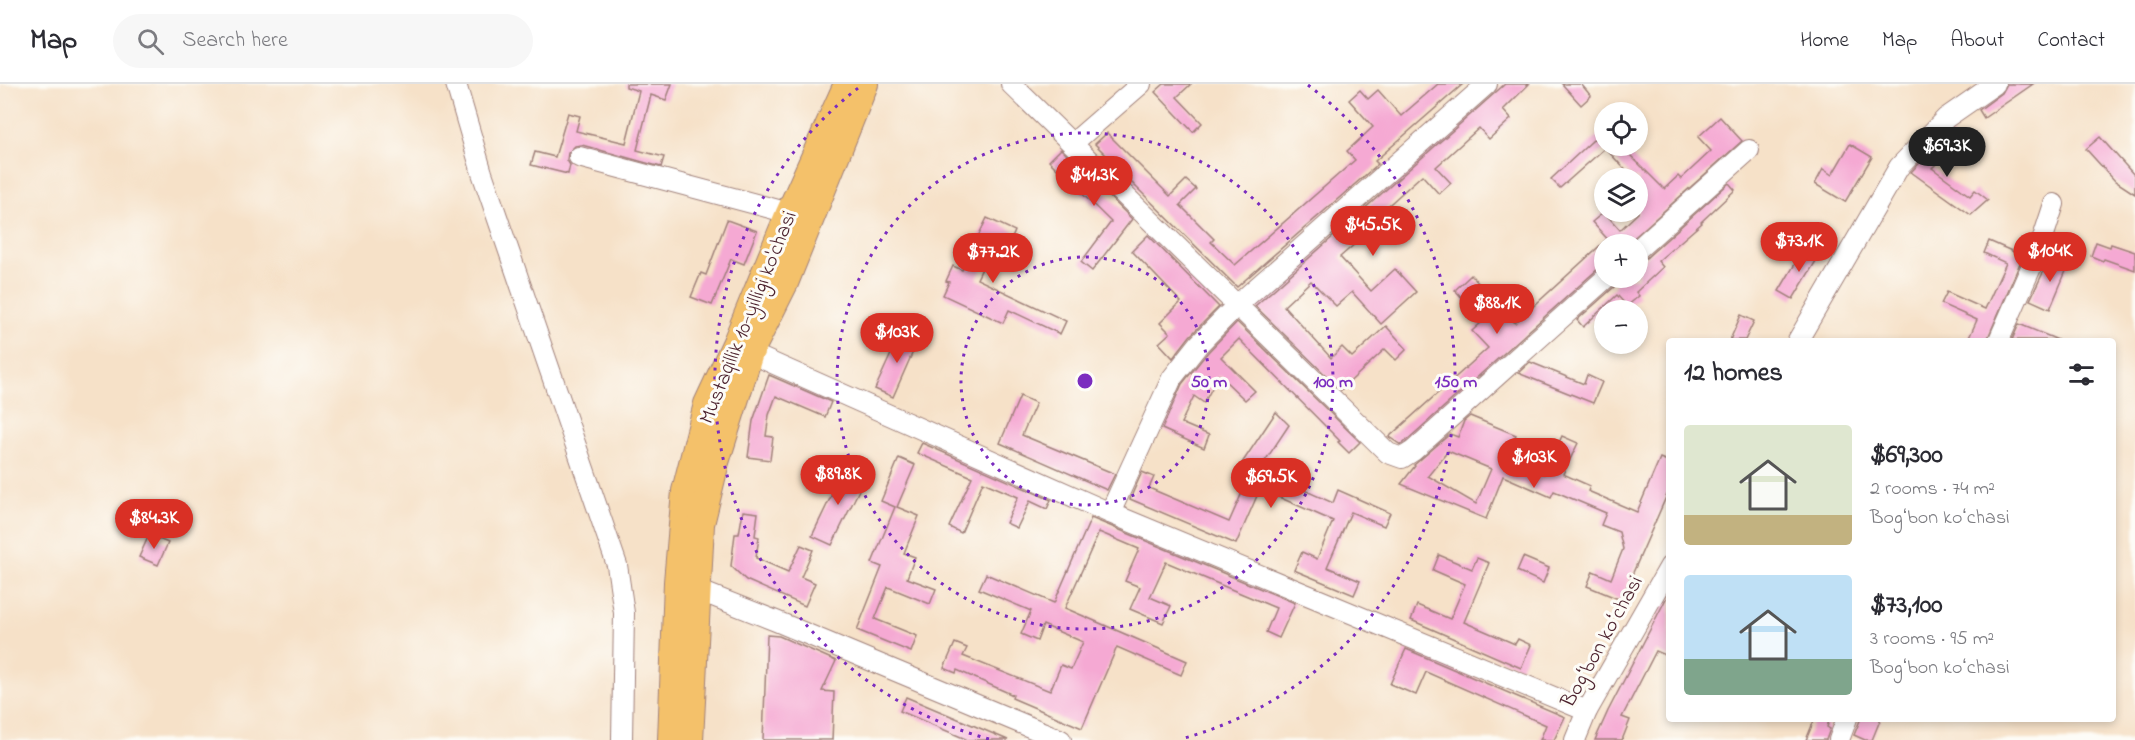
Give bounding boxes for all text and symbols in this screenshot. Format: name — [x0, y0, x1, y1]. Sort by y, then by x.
search box — [113, 14, 533, 68]
text: Map — [30, 21, 77, 62]
icon: search — [134, 25, 167, 58]
text: Search here — [182, 25, 288, 57]
text: Home — [1800, 26, 1849, 56]
text: Map — [1882, 26, 1917, 56]
text: About — [1950, 26, 2004, 56]
text: Contact — [2037, 26, 2105, 56]
map controls — [1594, 102, 1648, 354]
button: locate — [1594, 102, 1648, 156]
pin: $69.3K — [1898, 127, 1996, 178]
text: $69.3K — [1923, 132, 1971, 161]
pin: $41.3K — [1045, 156, 1143, 207]
text: $41.3K — [1070, 161, 1118, 190]
button: layers — [1594, 168, 1648, 222]
pin: $45.5K — [1324, 206, 1422, 257]
street label: Mustaqillik 10-yilligi ko'chasi — [692, 207, 807, 430]
text: $45.5K — [1345, 211, 1402, 240]
pin: $73.1K — [1750, 222, 1848, 273]
text: $73.1K — [1775, 227, 1823, 256]
pin: $104K — [2008, 232, 2092, 283]
pin: $77.2K — [944, 233, 1042, 284]
button: + — [1594, 234, 1648, 288]
text: $104K — [2027, 237, 2073, 266]
text: $77.2K — [967, 238, 1019, 267]
pin: $88.1K — [1448, 284, 1546, 335]
text: $88.1K — [1473, 289, 1521, 318]
button: − — [1594, 300, 1648, 354]
pin: $103K — [855, 313, 939, 364]
text: $103K — [874, 318, 920, 347]
text: 12 homes — [1684, 355, 1783, 393]
icon: filters — [2065, 358, 2098, 391]
text: 50 m — [1191, 370, 1227, 396]
text: 100 m — [1313, 370, 1353, 396]
text: 150 m — [1435, 370, 1477, 396]
centre of rings — [1075, 371, 1095, 391]
text: $69,300 — [1870, 437, 1943, 475]
pin: $103K — [1492, 438, 1576, 489]
text: $103K — [1511, 443, 1557, 472]
icon: home — [1732, 449, 1804, 521]
pin: $89.8K — [789, 455, 887, 506]
pin: $69.5K — [1222, 458, 1320, 509]
text: $89.8K — [815, 460, 861, 489]
text: $69.5K — [1245, 463, 1297, 492]
text: 2 rooms · 74 m² — [1870, 475, 1995, 504]
pin: $84.3K — [105, 499, 203, 550]
text: $84.3K — [129, 504, 179, 533]
text: Bogʻbon koʻchasi — [1870, 504, 2010, 533]
street label: Bogʻbon koʻchasi — [1554, 571, 1653, 715]
text: $73,100 — [1870, 587, 1942, 625]
icon: home — [1732, 599, 1804, 671]
text: 3 rooms · 95 m² — [1870, 625, 1994, 654]
text: Bogʻbon koʻchasi — [1870, 654, 2010, 683]

